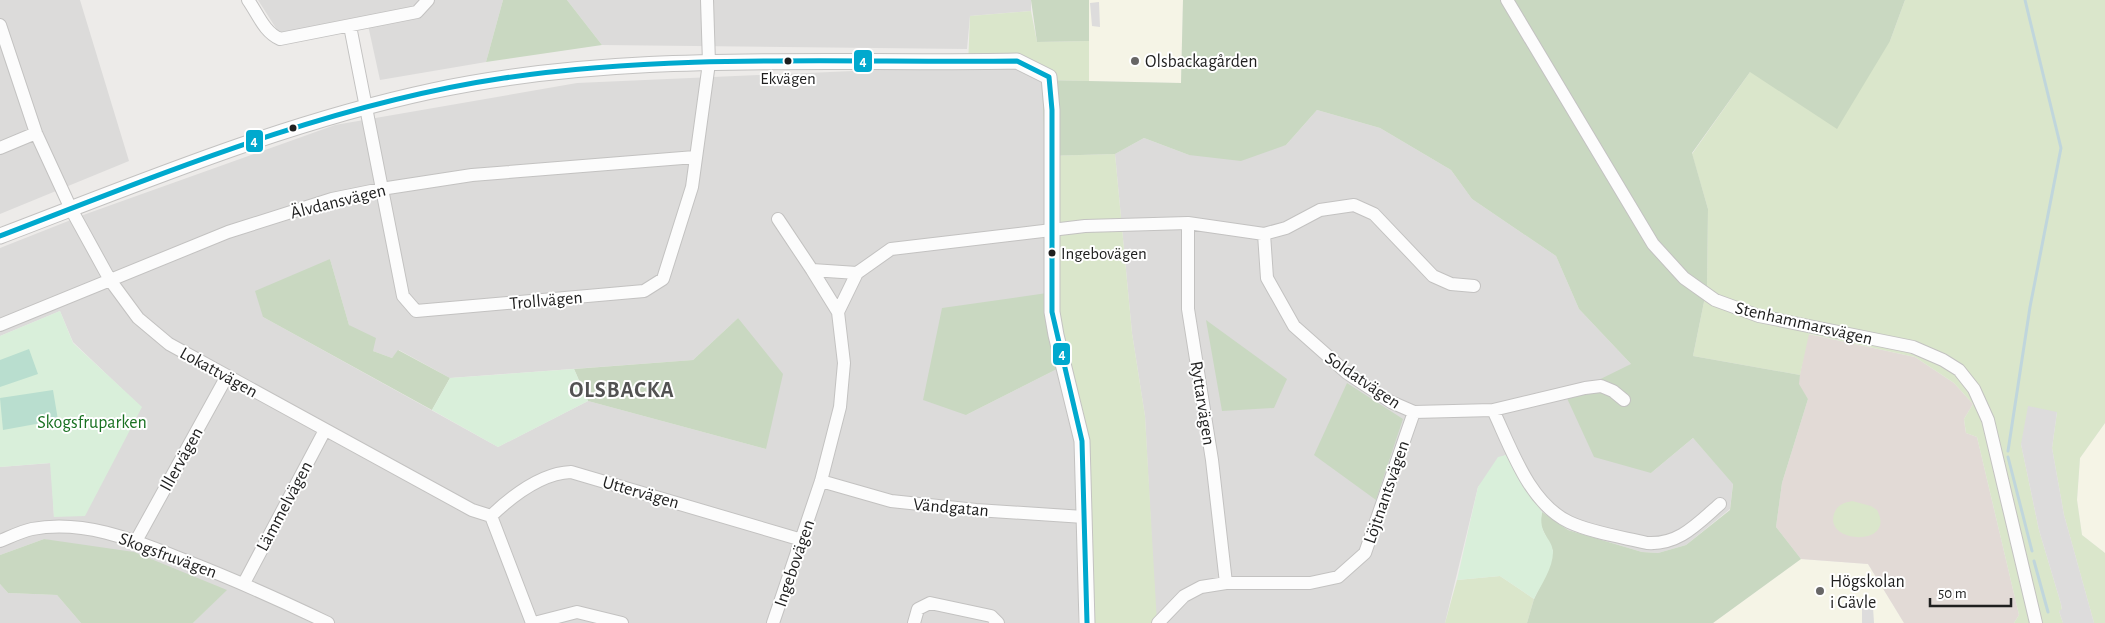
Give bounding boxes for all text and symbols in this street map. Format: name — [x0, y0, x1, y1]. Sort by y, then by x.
line badge: 4 — [853, 49, 873, 73]
place label: Olsbackagården — [1145, 53, 1258, 71]
text: 4 — [859, 55, 867, 69]
marker: Olsbackagården — [1129, 55, 1141, 67]
marker: Ekvägen — [783, 56, 793, 66]
place label: Ekvägen — [760, 70, 816, 87]
unlabelled marker — [288, 123, 298, 133]
line badge: 4 — [245, 129, 264, 153]
text: 4 — [250, 135, 258, 149]
street label: Älvdansvägen — [288, 179, 388, 223]
place label: Ingebovägen — [1061, 245, 1147, 262]
marker: Ingebovägen — [1047, 248, 1057, 258]
street label: Trollvägen — [509, 289, 583, 313]
street label: Stenhammarsvägen — [1733, 299, 1874, 349]
line badge: 4 — [1052, 342, 1071, 366]
street label: Lokattvägen — [177, 344, 260, 402]
text: 4 — [1058, 348, 1066, 362]
street label: Soldatvägen — [1321, 349, 1403, 413]
street label: Ryttarvägen — [1186, 360, 1218, 447]
district label: OLSBACKA — [569, 379, 675, 401]
park label: Skogsfruparken — [37, 414, 147, 432]
street label: Illervägen — [157, 425, 207, 494]
street label: Löjtnantsvägen — [1361, 438, 1413, 546]
street label: Lämmelvägen — [254, 459, 316, 554]
street label: Uttervägen — [600, 473, 681, 512]
street label: Vändgatan — [912, 496, 990, 520]
street label: Ingebovägen — [772, 517, 818, 609]
street label: Skogsfruvägen — [116, 530, 219, 582]
place label: Högskolan i Gävle — [1830, 573, 1905, 612]
scale bar — [1930, 576, 2011, 608]
marker: Högskolan i Gävle — [1814, 585, 1826, 597]
text: 50 m — [1938, 586, 1967, 601]

